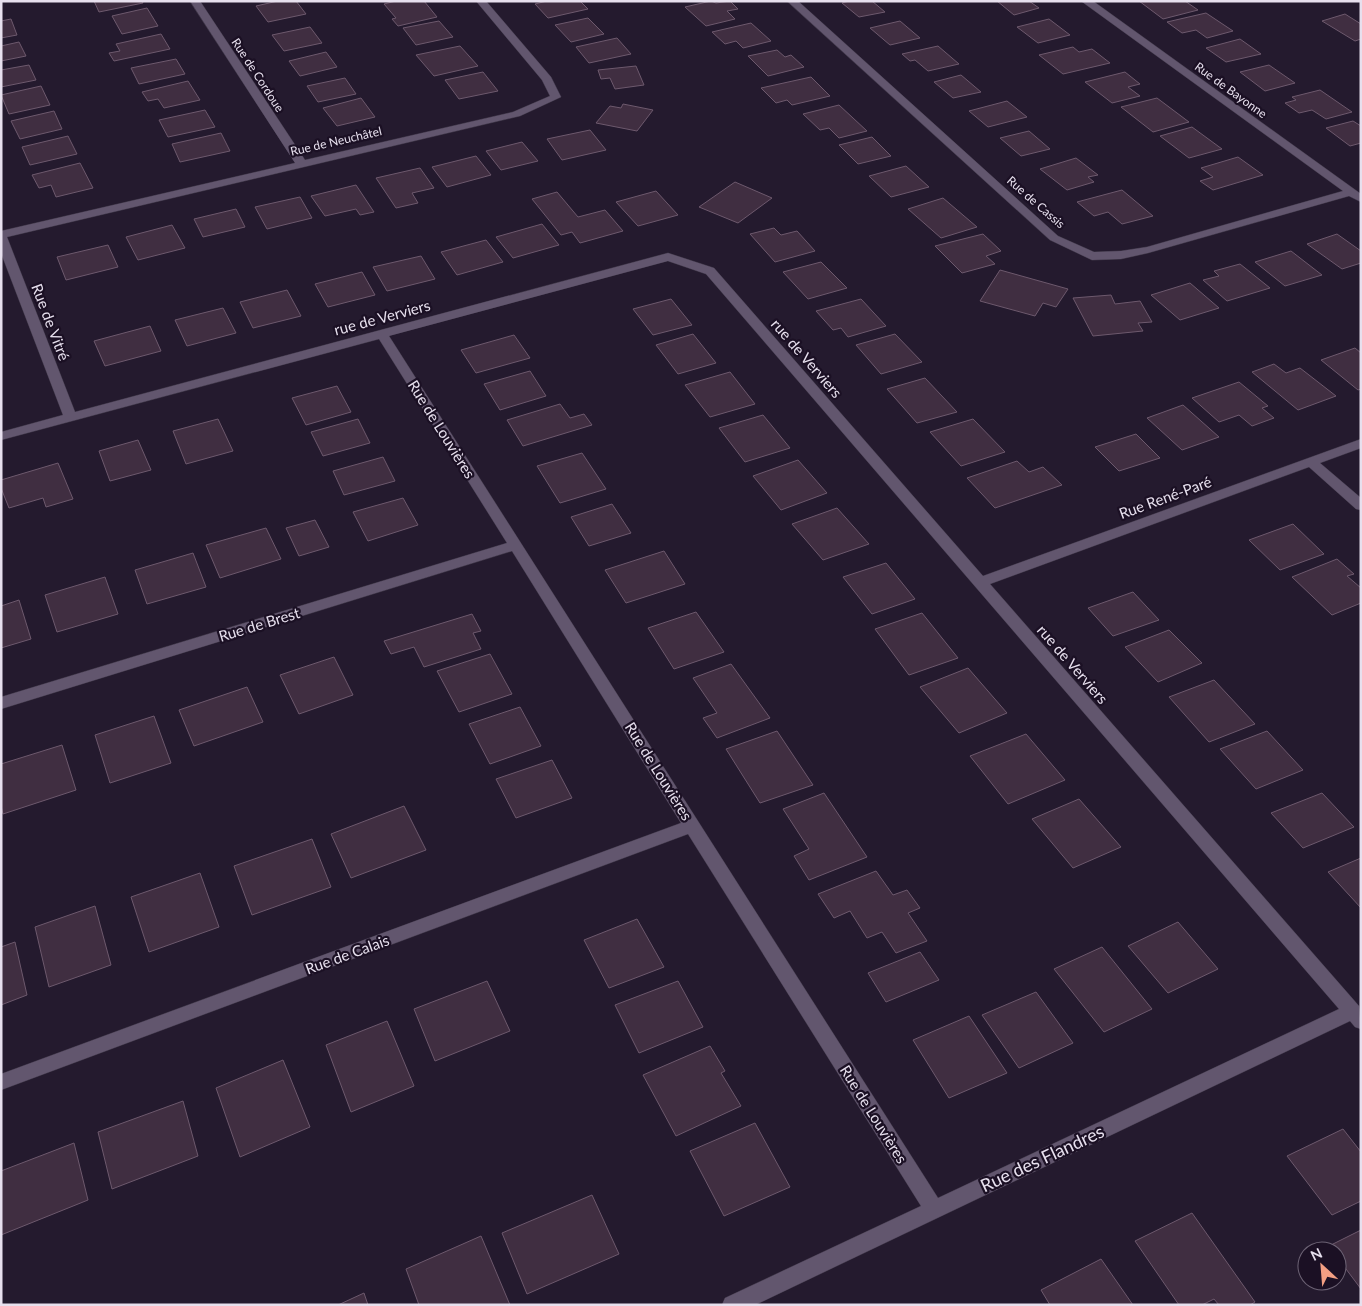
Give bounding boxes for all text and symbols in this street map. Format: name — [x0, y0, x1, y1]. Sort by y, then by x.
street label: Rue de Cordoue — [229, 35, 287, 115]
street label: Rue de Bayonne — [1192, 59, 1270, 121]
street label: Rue de Neuchâtel — [289, 123, 383, 159]
street label: Rue de Cassis — [1004, 173, 1068, 231]
street label: Rue de Vitré — [28, 281, 74, 363]
street label: rue de Verviers — [332, 296, 432, 338]
street label: rue de Verviers — [768, 315, 846, 401]
street label: Rue de Louvières — [405, 377, 479, 481]
street label: Rue René-Paré — [1116, 472, 1214, 522]
street label: Rue de Brest — [216, 603, 302, 645]
street label: rue de Verviers — [1034, 621, 1112, 707]
street label: Rue de Louvières — [622, 719, 696, 823]
street label: Rue de Calais — [303, 931, 391, 977]
street label: Rue de Louvières — [837, 1062, 911, 1166]
street label: Rue des Flandres — [977, 1120, 1107, 1196]
north arrow — [1297, 1241, 1347, 1291]
text: N — [1308, 1244, 1325, 1264]

